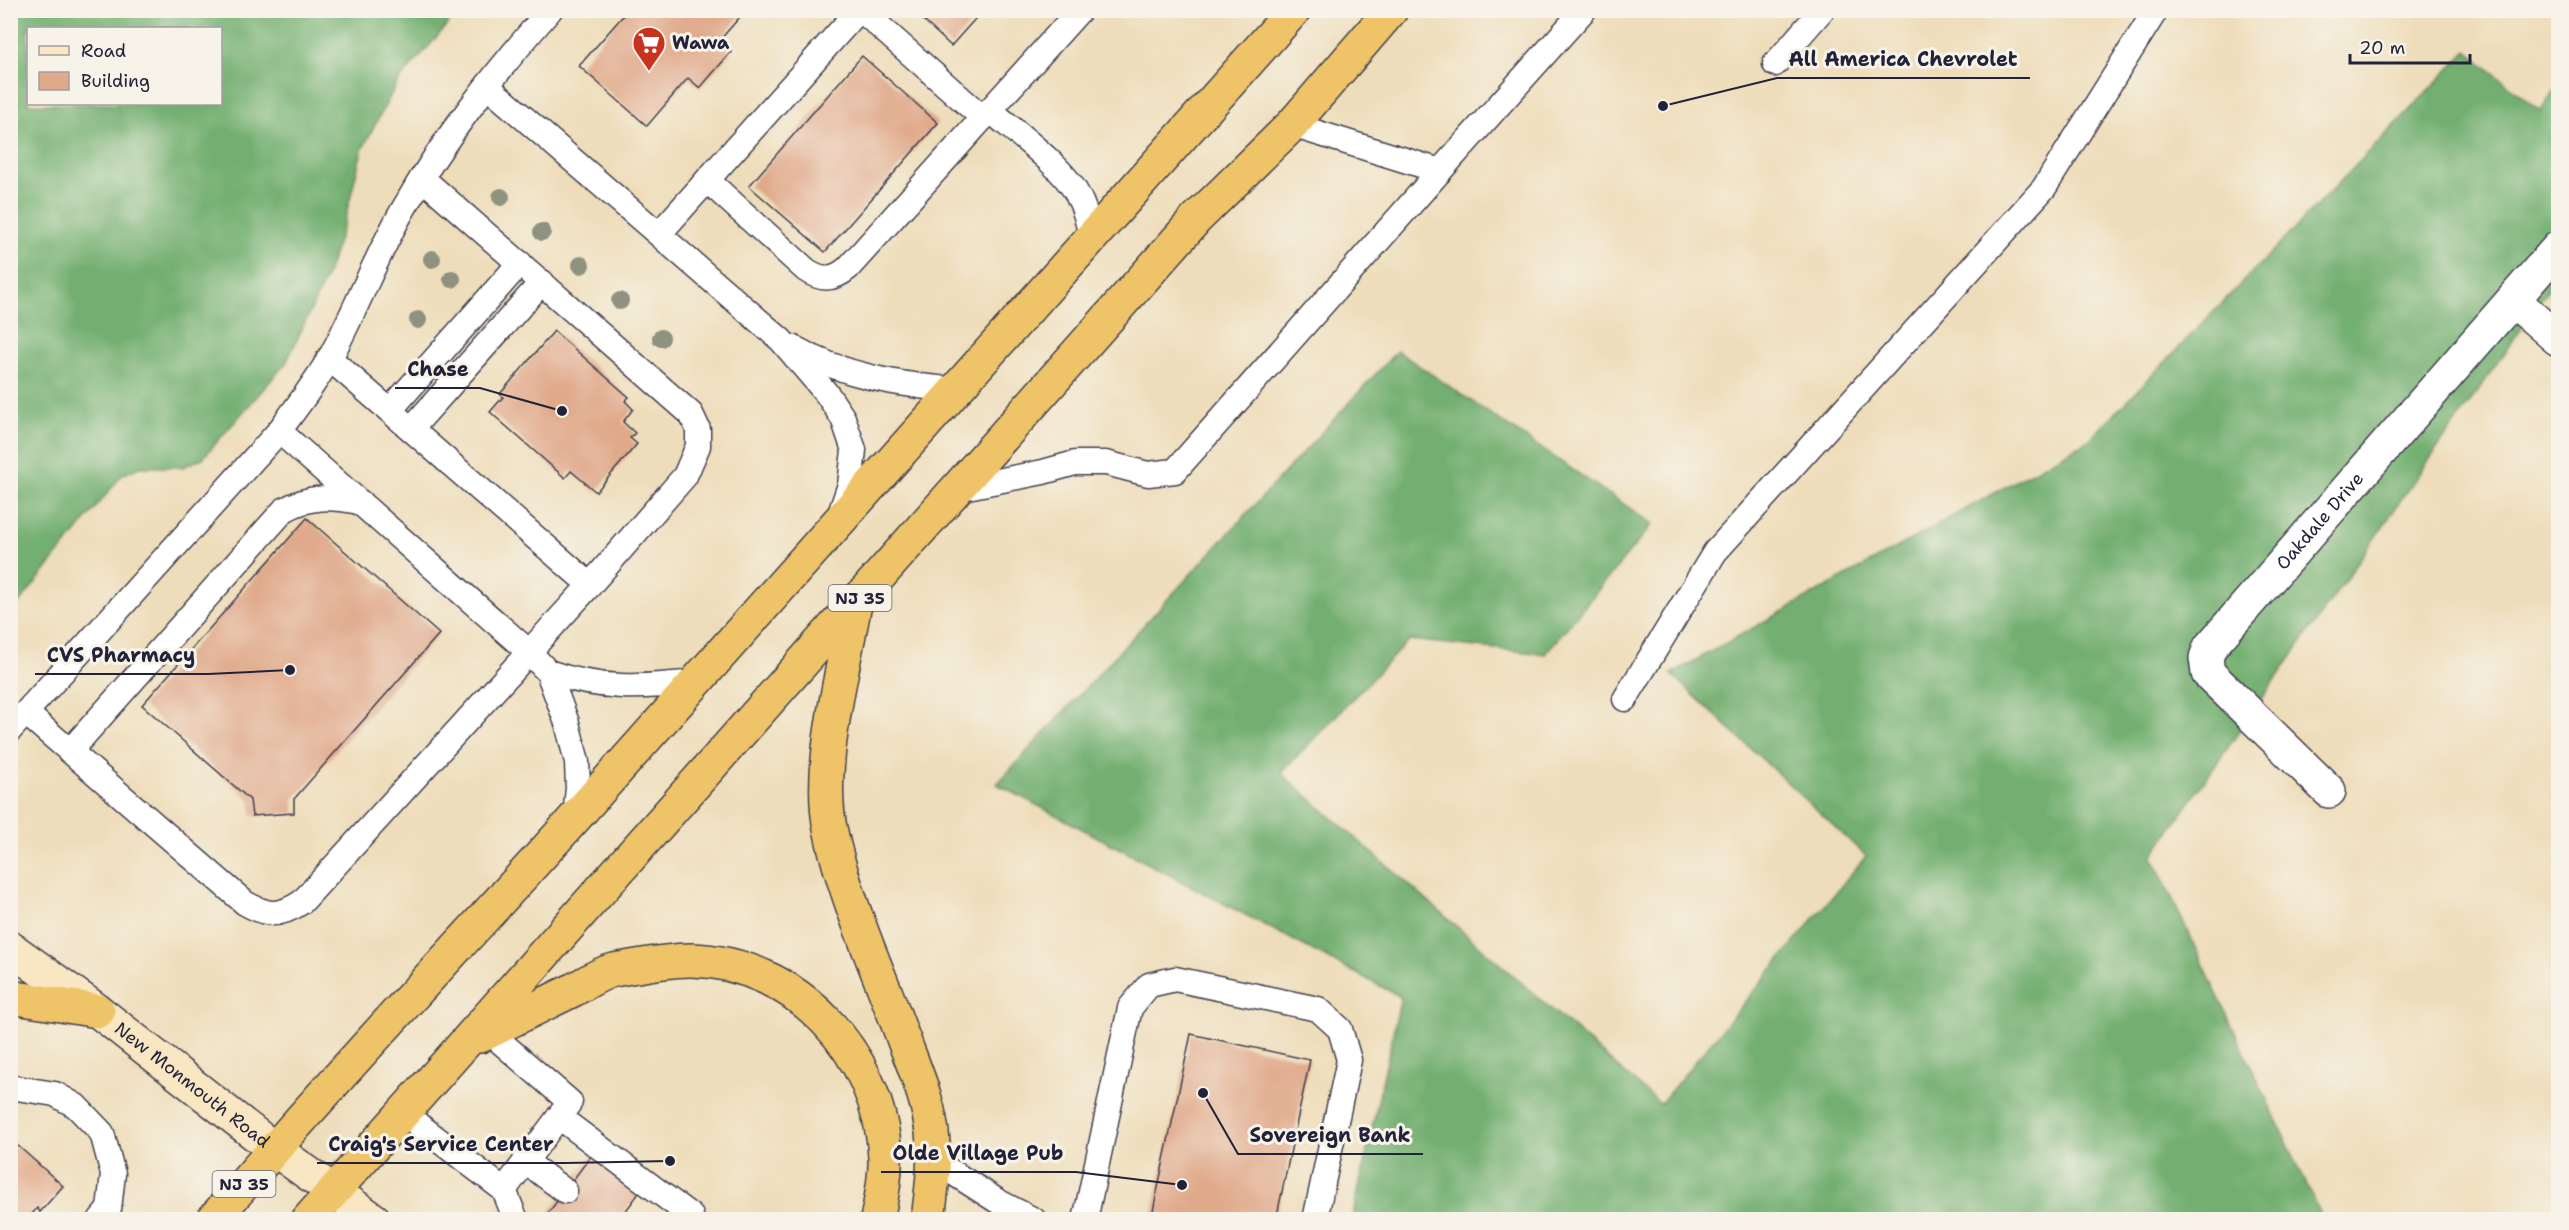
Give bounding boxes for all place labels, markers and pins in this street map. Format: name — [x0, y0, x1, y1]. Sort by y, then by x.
supermarket icon: Wawa — [631, 25, 667, 72]
place label: Wawa — [672, 31, 730, 55]
callout: All America Chevrolet — [1777, 40, 2030, 78]
callout: Chase — [395, 350, 480, 388]
callout: CVS Pharmacy — [35, 636, 208, 674]
callout: Sovereign Bank — [1238, 1116, 1423, 1154]
callout: Craig's Service Center — [317, 1125, 566, 1163]
callout: Olde Village Pub — [881, 1134, 1076, 1172]

